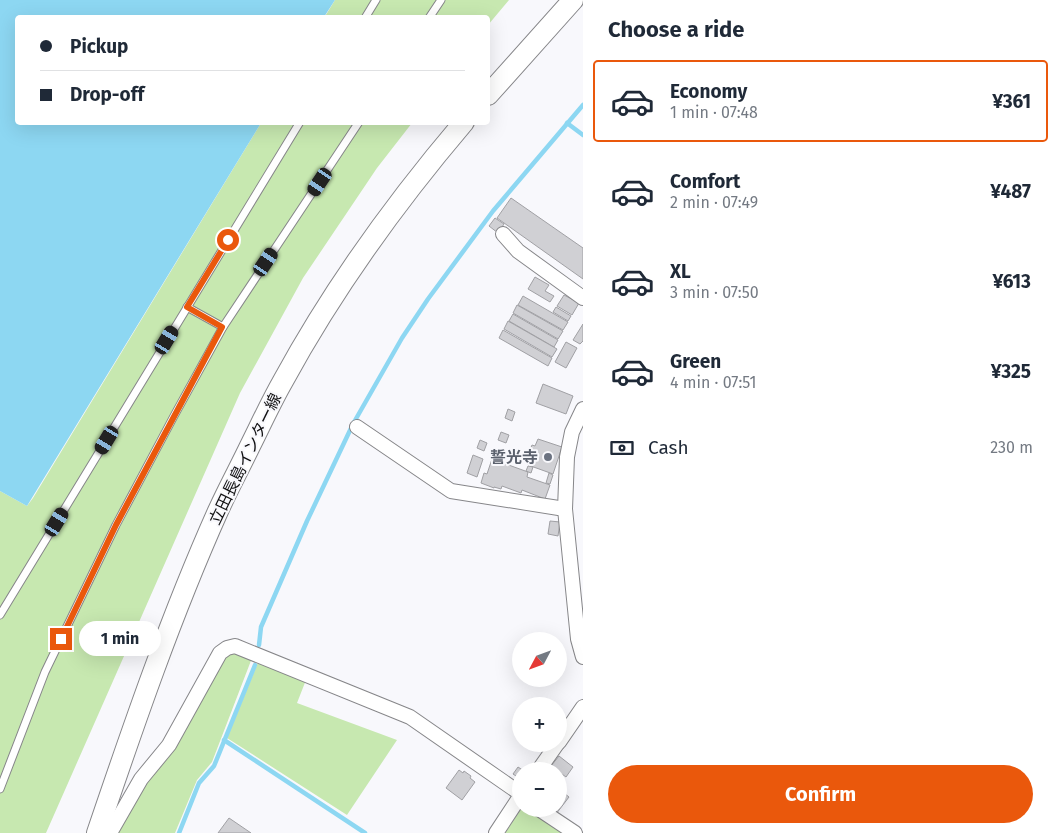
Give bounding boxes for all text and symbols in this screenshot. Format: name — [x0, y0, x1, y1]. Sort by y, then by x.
text: Choose a ride — [608, 16, 744, 43]
text: Pickup — [70, 35, 128, 58]
icon: car — [610, 79, 655, 124]
text: Economy — [670, 80, 747, 103]
text: Drop-off — [70, 83, 144, 106]
text: ¥361 — [992, 90, 1031, 113]
text: 1 min · 07:48 — [670, 103, 758, 122]
car — [305, 165, 334, 199]
icon: car — [610, 169, 655, 214]
text: Comfort — [670, 170, 740, 193]
text: ¥487 — [990, 180, 1031, 203]
text: 2 min · 07:49 — [670, 193, 758, 212]
route start — [217, 229, 239, 251]
car — [251, 245, 280, 279]
icon: car — [610, 259, 655, 304]
text: XL — [670, 260, 691, 283]
text: ¥613 — [992, 270, 1031, 293]
text: 3 min · 07:50 — [670, 283, 759, 302]
car — [152, 323, 181, 357]
icon: car — [610, 349, 655, 394]
text: Green — [670, 350, 721, 373]
text: ¥325 — [991, 360, 1031, 383]
text: 4 min · 07:51 — [670, 373, 756, 392]
street label: 立田長島インター線 — [205, 390, 285, 528]
car — [92, 423, 121, 457]
icon: cash — [608, 434, 636, 462]
text: Cash — [648, 436, 689, 459]
text: 230 m — [990, 438, 1033, 457]
place label: 誓光寺 — [490, 448, 538, 467]
marker: 誓光寺 — [542, 451, 554, 463]
car — [42, 505, 71, 539]
callout: 1 min — [78, 622, 161, 656]
route end — [50, 628, 72, 650]
text: 1 min — [101, 629, 139, 648]
north arrow — [512, 632, 568, 688]
map controls — [512, 632, 567, 817]
button: + — [512, 697, 567, 752]
button: − — [512, 762, 567, 817]
button: Confirm — [608, 765, 1033, 823]

